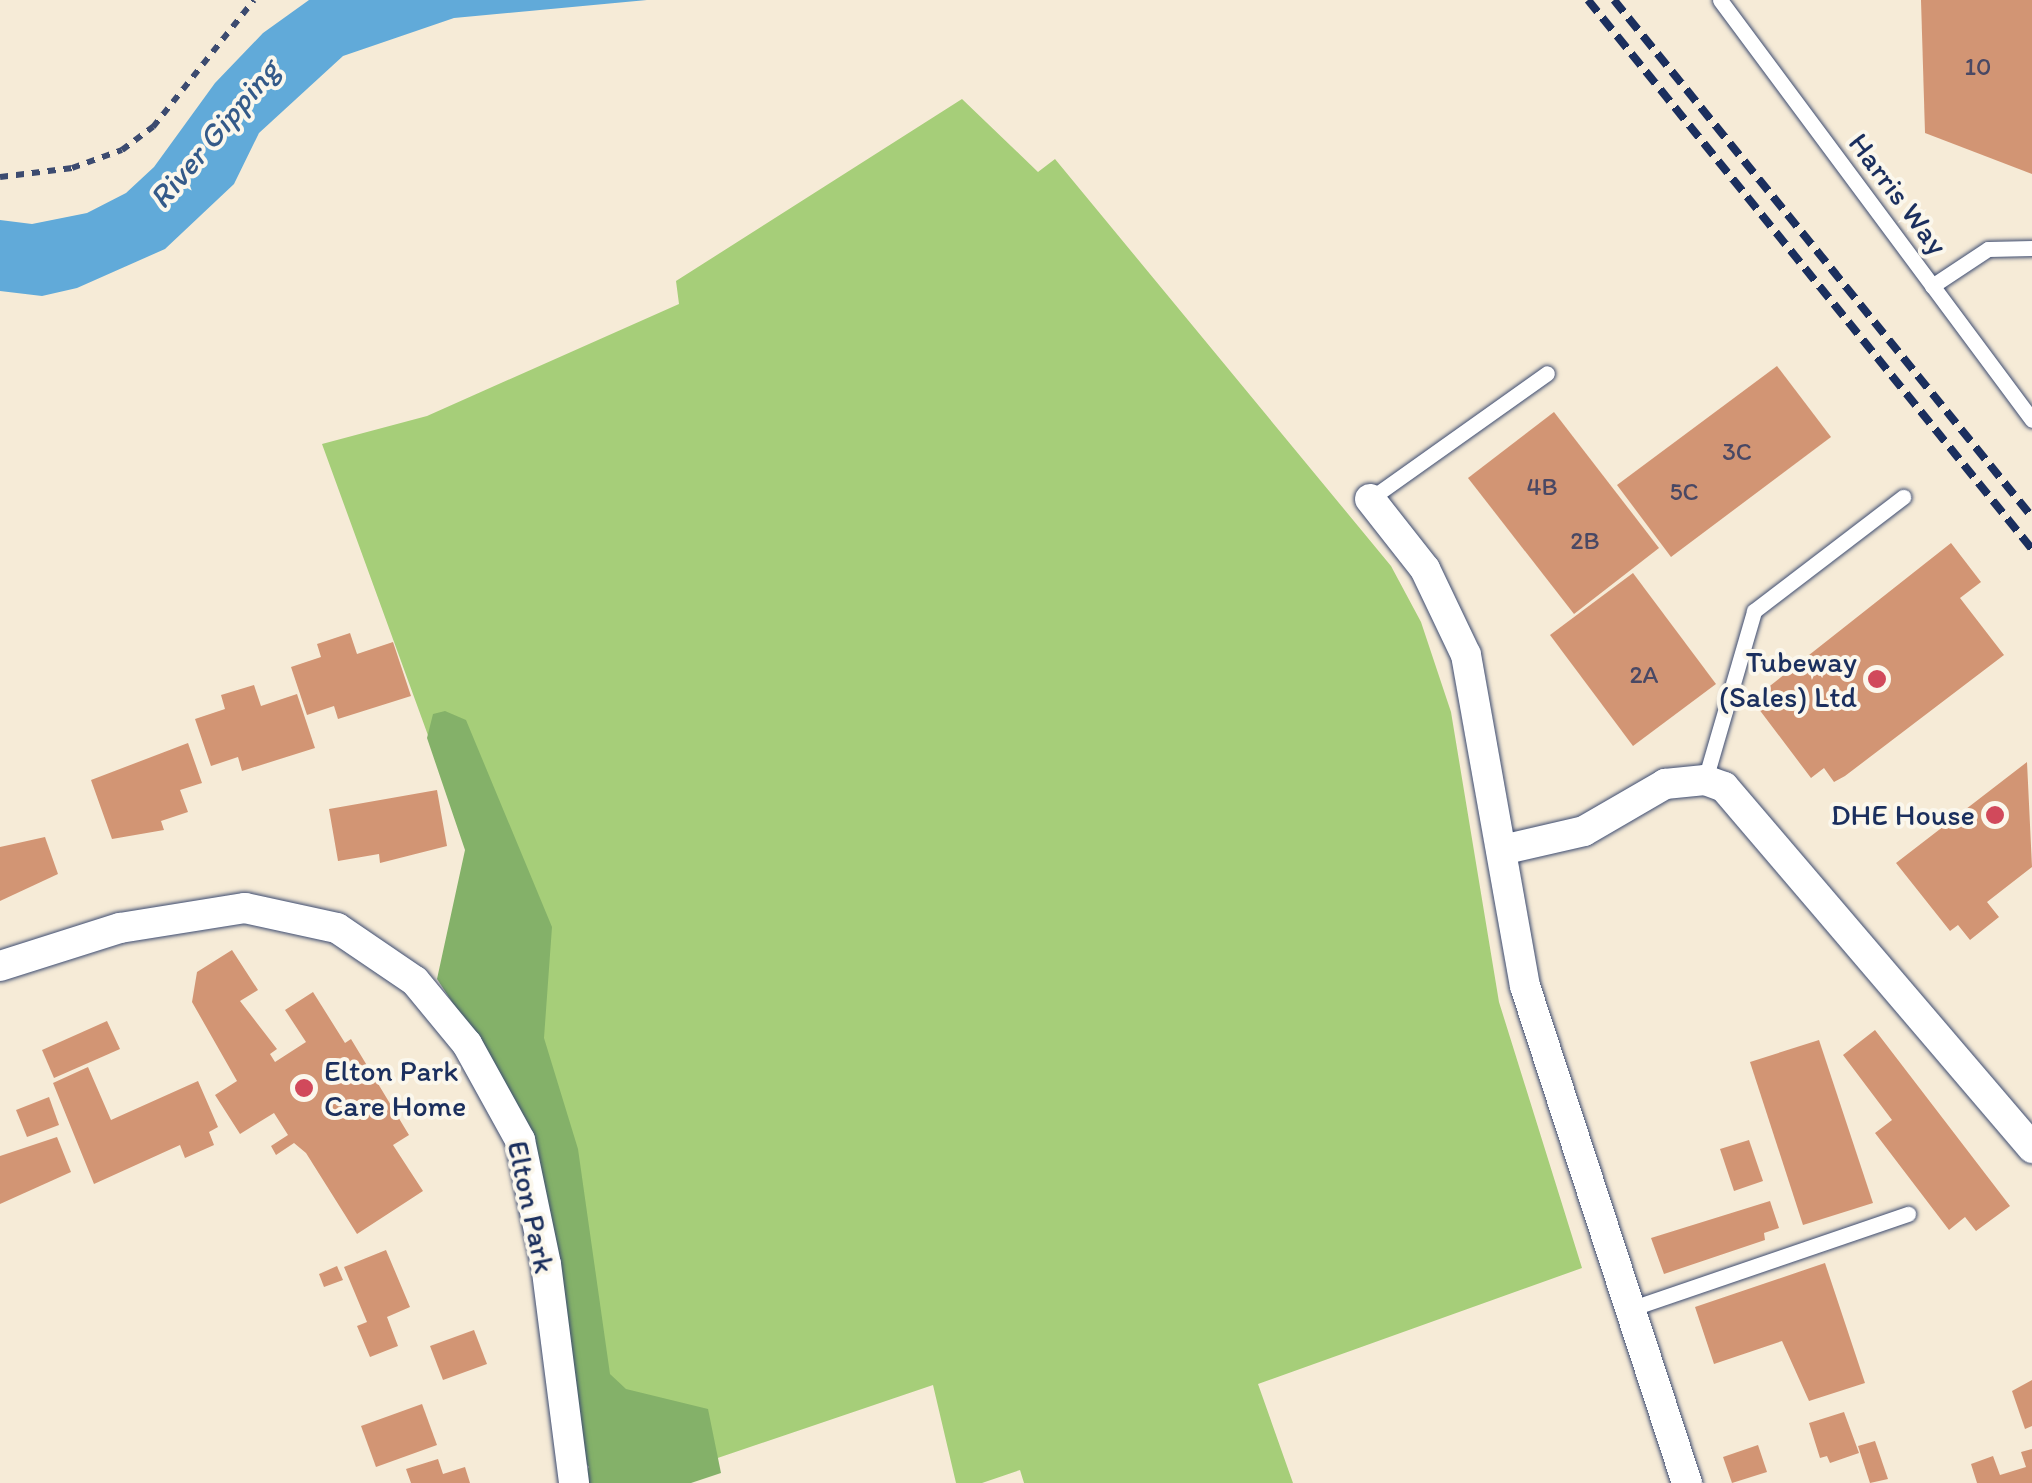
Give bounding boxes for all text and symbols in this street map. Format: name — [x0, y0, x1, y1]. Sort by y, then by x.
house number: 10 — [1965, 51, 1991, 81]
water label: River Gipping — [141, 52, 287, 216]
street label: Harris Way — [1841, 127, 1955, 261]
house number: 3C — [1722, 436, 1752, 466]
house number: 4B — [1526, 471, 1558, 501]
house number: 5C — [1669, 476, 1699, 506]
house number: 2B — [1570, 525, 1600, 555]
place label: Tubeway (Sales) Ltd — [1720, 644, 1857, 714]
house number: 2A — [1629, 659, 1659, 689]
marker: Tubeway (Sales) Ltd — [1866, 668, 1888, 690]
place label: DHE House — [1831, 797, 1975, 833]
marker: DHE House — [1984, 804, 2006, 826]
place label: Elton Park Care Home — [324, 1053, 467, 1124]
marker: Elton Park Care Home — [293, 1077, 315, 1099]
street label: Elton Park — [499, 1138, 563, 1276]

